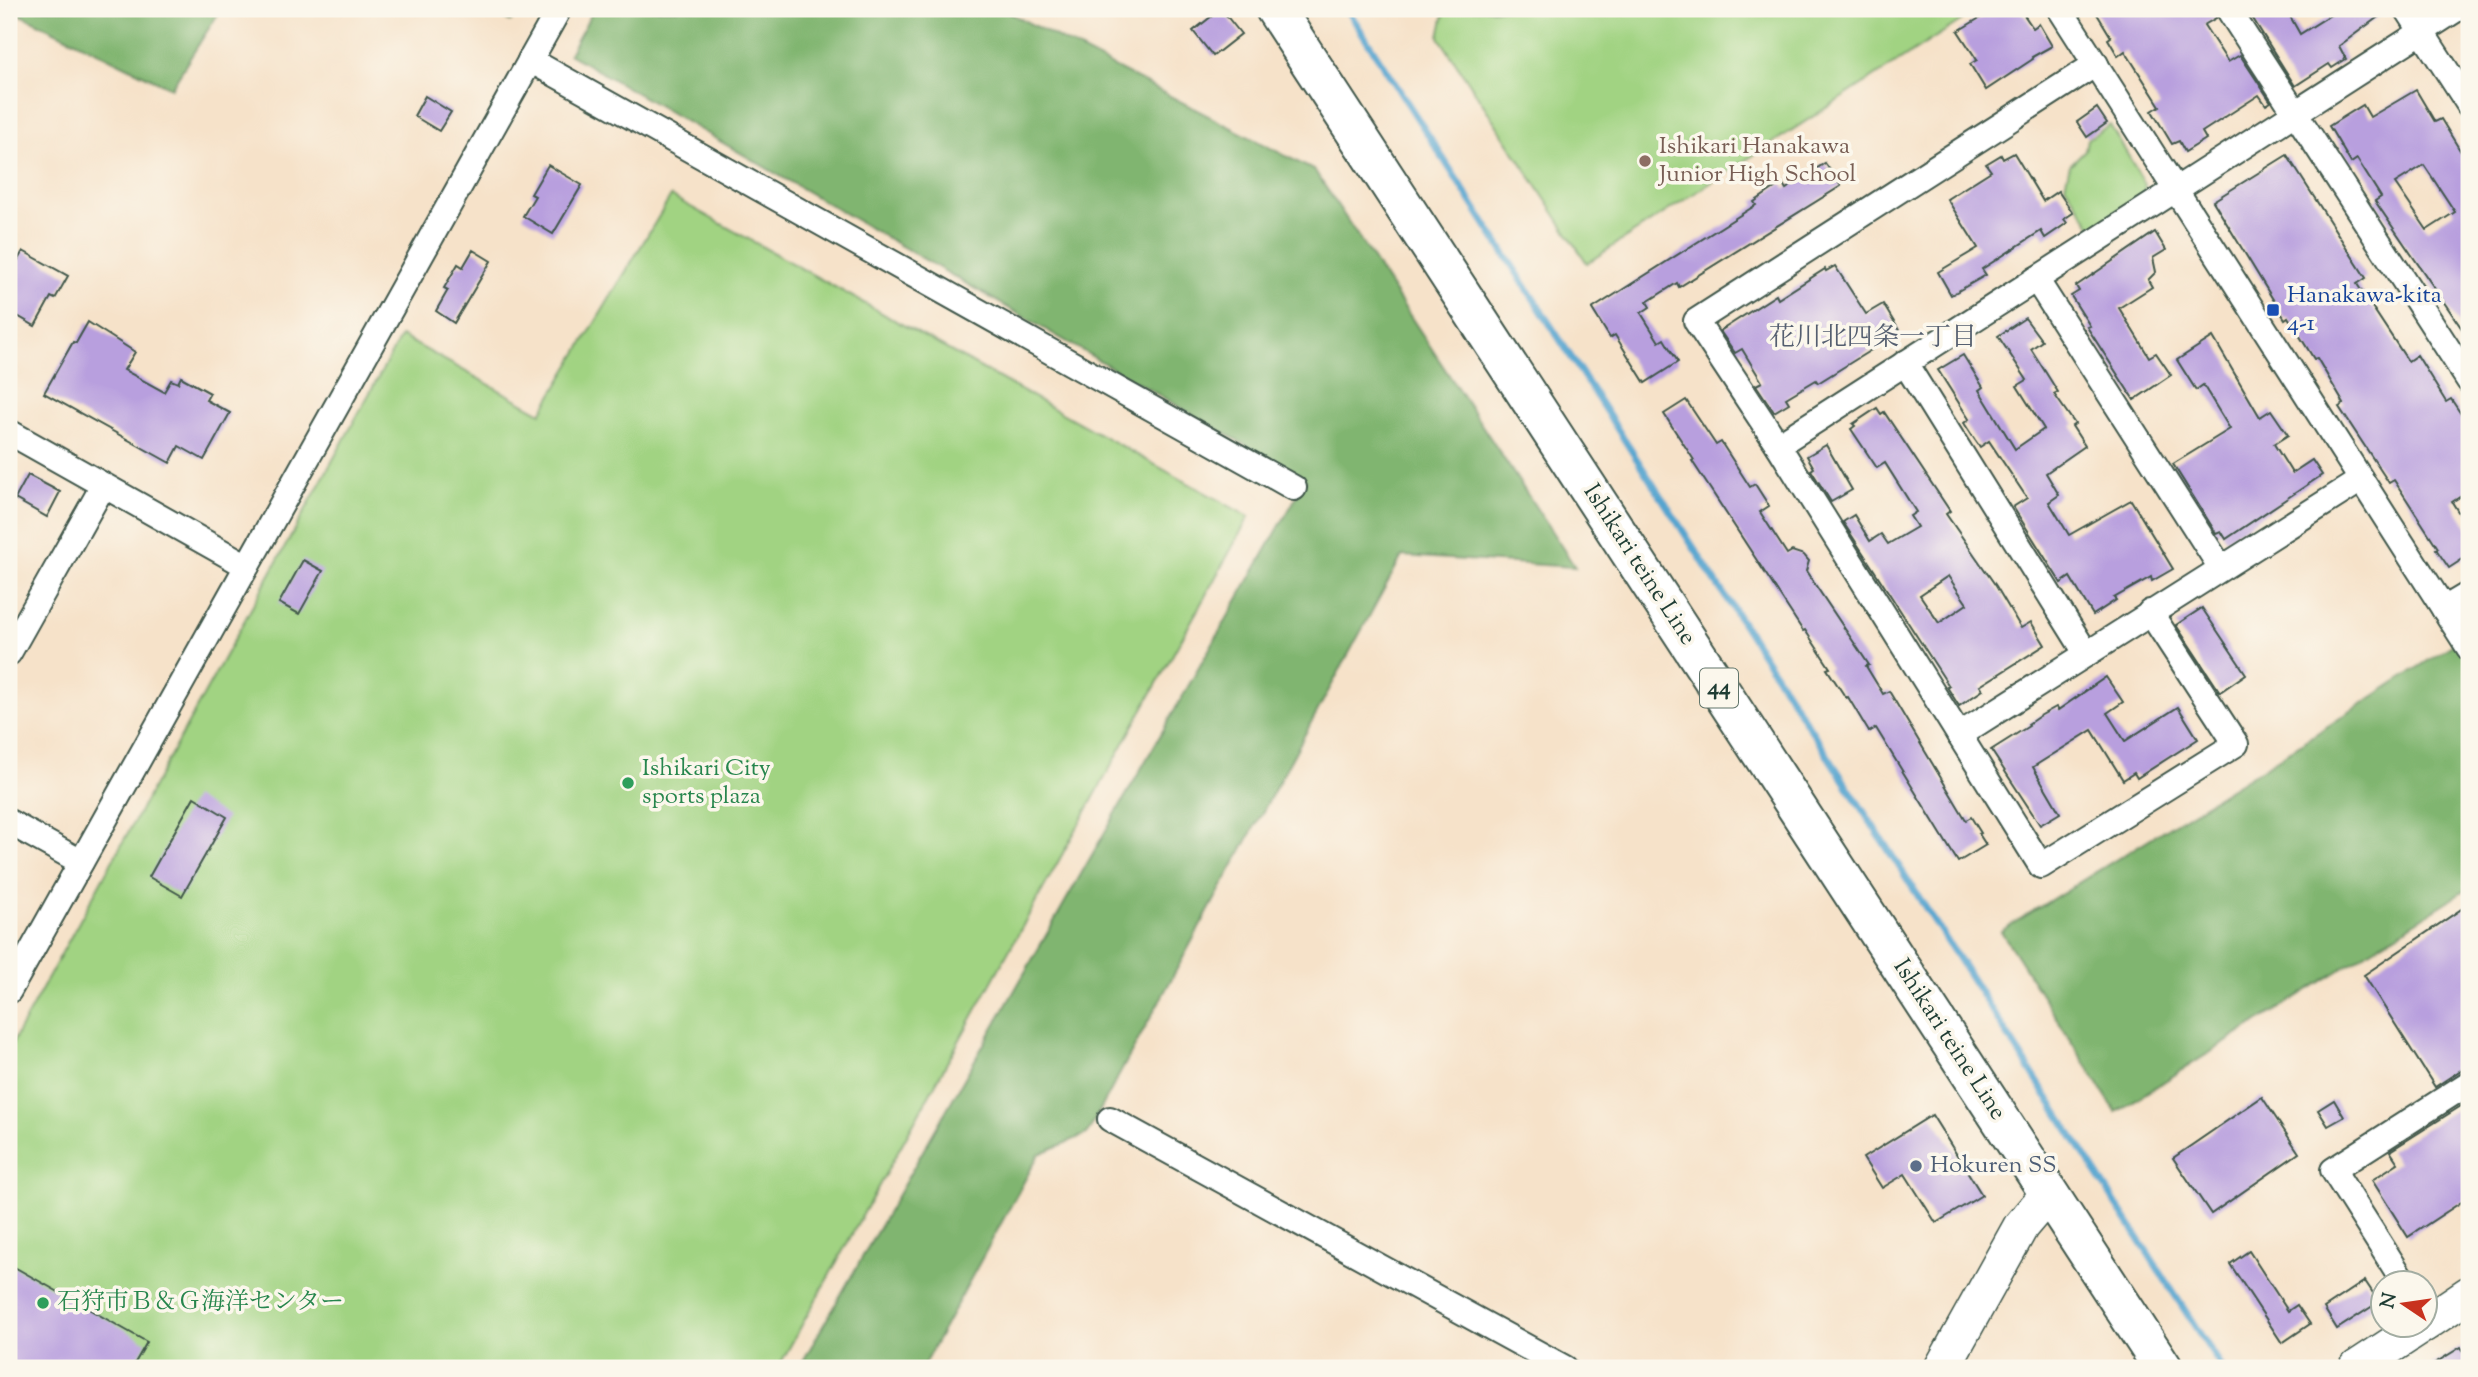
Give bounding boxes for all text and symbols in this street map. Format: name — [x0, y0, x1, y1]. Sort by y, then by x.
place label: Ishikari Hanakawa Junior High School — [1657, 130, 1857, 192]
marker: Ishikari Hanakawa Junior High School — [1637, 153, 1653, 169]
place label: Hanakawa-kita 4-1 — [2287, 279, 2442, 341]
marker: Hanakawa-kita 4-1 — [2265, 302, 2281, 318]
district label: 花川北四条一丁目 — [1769, 320, 1977, 357]
street label: Ishikari teine Line — [1574, 478, 1704, 652]
road number: 44 — [1700, 668, 1738, 708]
place label: Ishikari City sports plaza — [642, 752, 771, 814]
marker: Ishikari City sports plaza — [620, 775, 636, 791]
street label: Ishikari teine Line — [1884, 953, 2014, 1127]
place label: Hokuren SS — [1930, 1149, 2057, 1183]
marker: Hokuren SS — [1908, 1158, 1924, 1174]
north arrow — [2370, 1268, 2440, 1338]
place label: 石狩市Ｂ＆Ｇ海洋センター — [57, 1286, 344, 1320]
text: N — [2375, 1290, 2405, 1311]
marker: 石狩市Ｂ＆Ｇ海洋センター — [35, 1295, 51, 1311]

